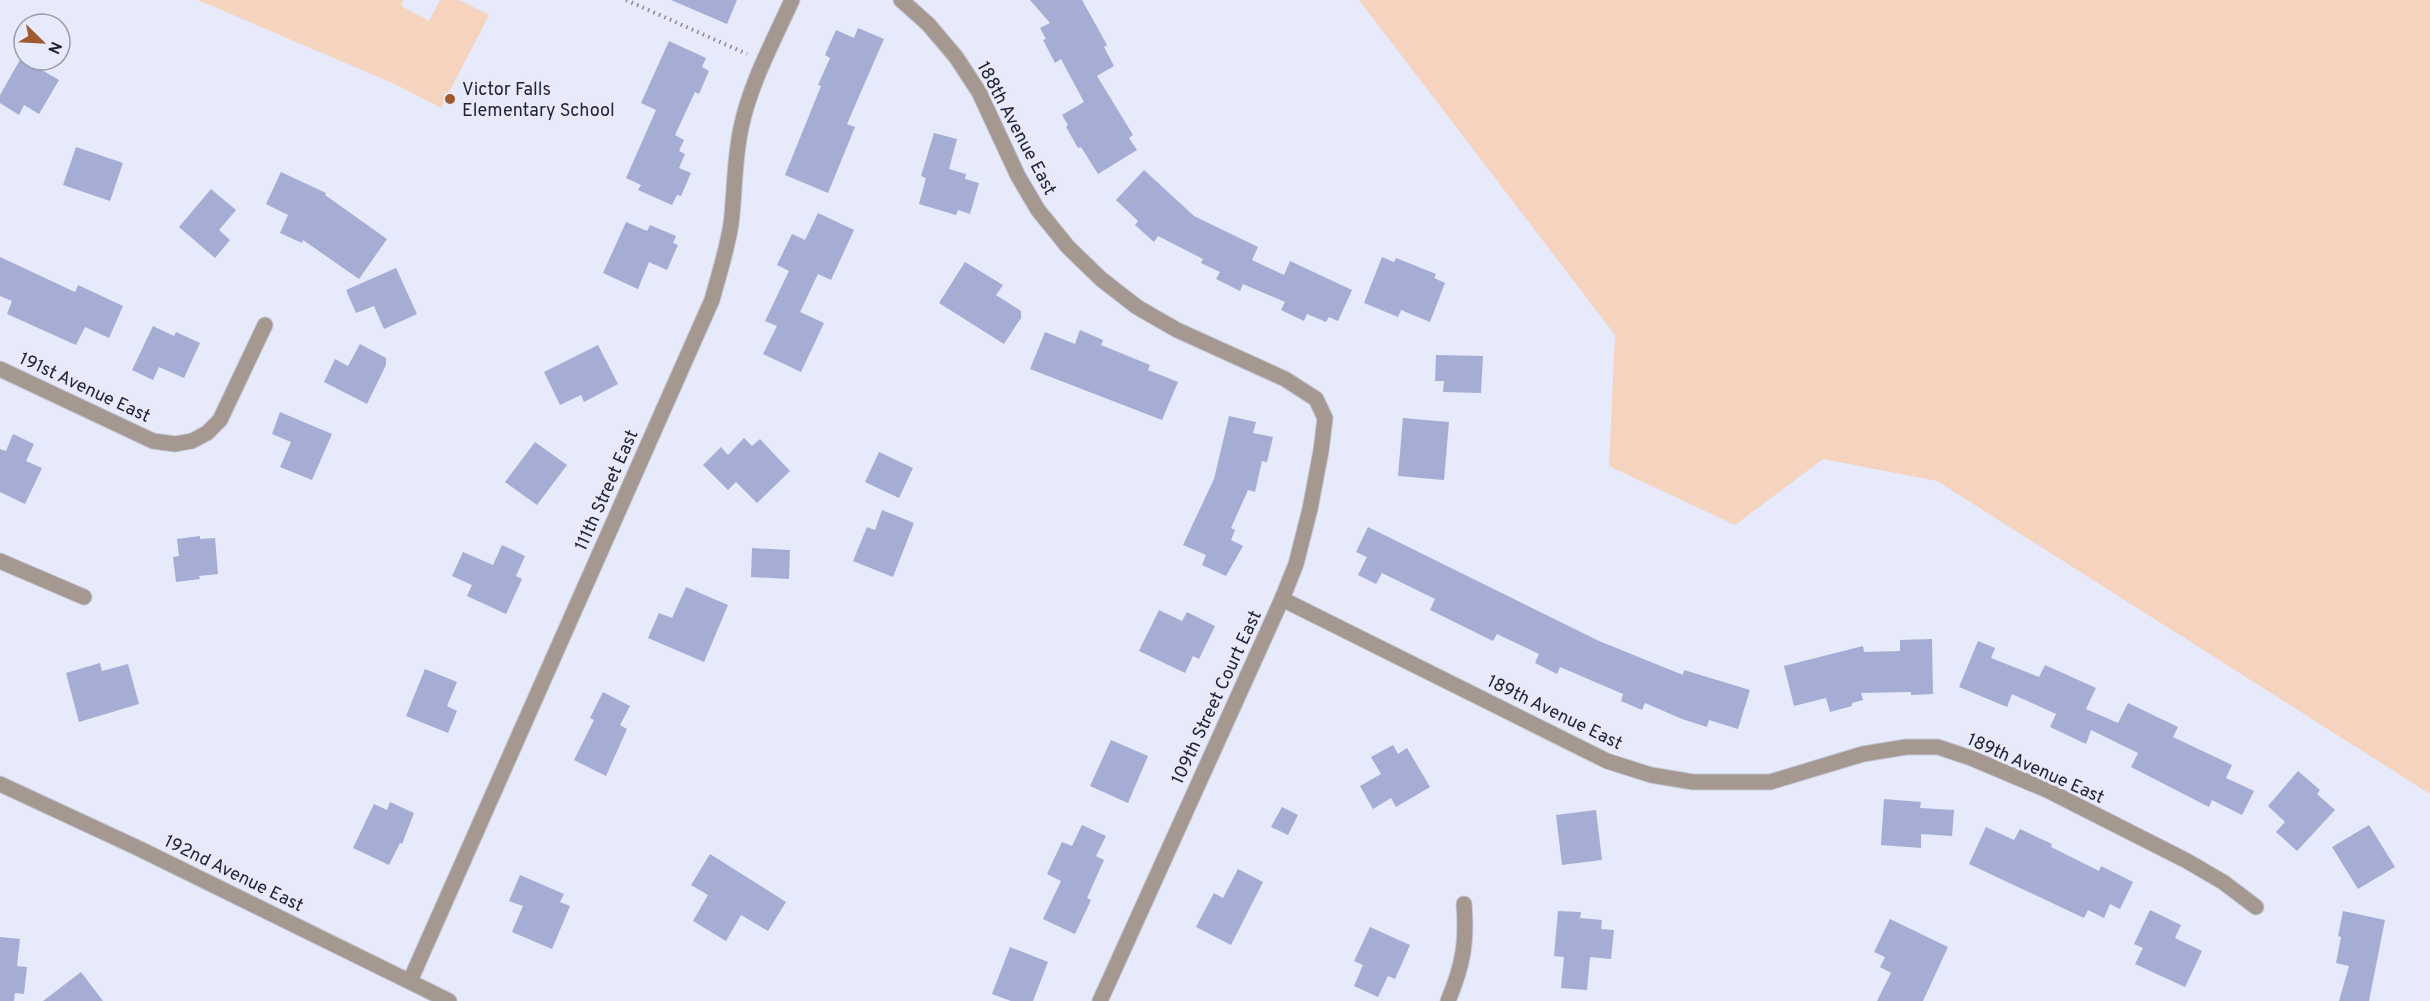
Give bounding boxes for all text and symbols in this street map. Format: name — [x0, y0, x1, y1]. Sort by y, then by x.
north arrow — [12, 12, 72, 72]
text: N — [42, 38, 65, 57]
street label: 188th Avenue East — [971, 58, 1061, 199]
place label: Victor Falls Elementary School — [462, 79, 615, 123]
marker: Victor Falls Elementary School — [443, 92, 457, 106]
street label: 191st Avenue East — [15, 348, 154, 429]
street label: 111th Street East — [570, 427, 644, 555]
street label: 109th Street Court East — [1167, 607, 1268, 788]
street label: 189th Avenue East — [1483, 671, 1626, 756]
street label: 189th Avenue East — [1963, 729, 2108, 810]
street label: 192nd Avenue East — [160, 831, 307, 918]

